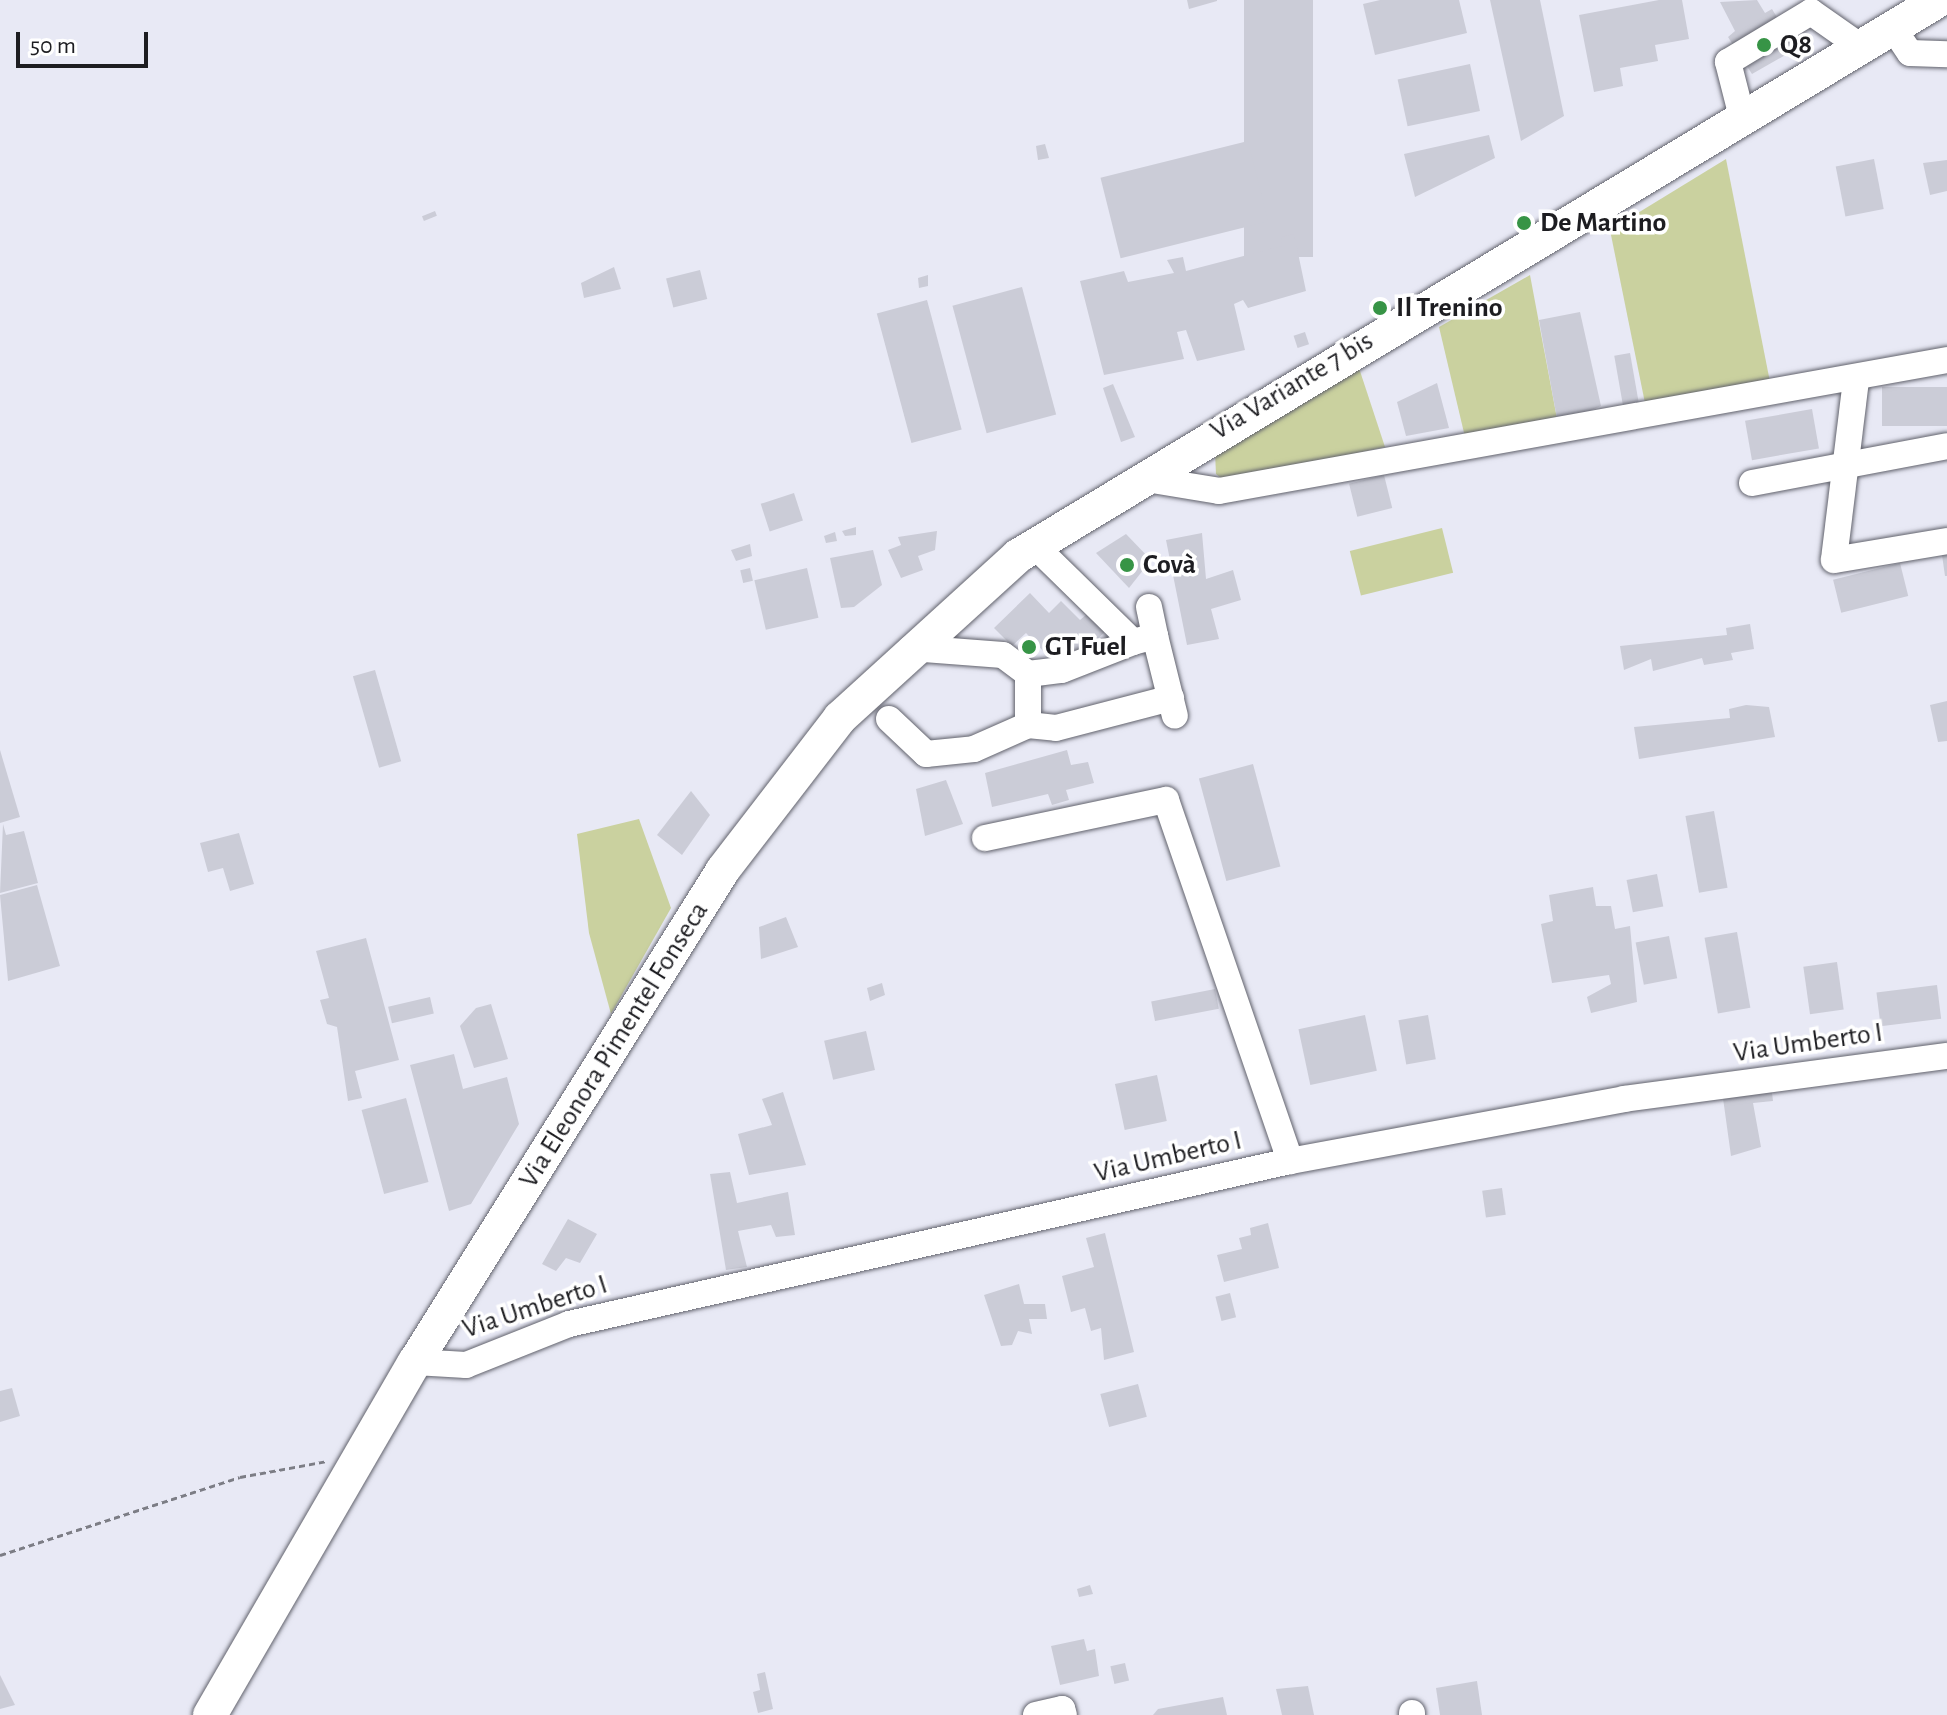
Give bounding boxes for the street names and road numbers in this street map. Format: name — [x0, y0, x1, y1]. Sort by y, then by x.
street label: Via Variante 7 bis — [1205, 324, 1379, 448]
street label: Via Eleonora Pimentel Fonseca — [512, 896, 716, 1194]
street label: Via Umberto I — [1731, 1016, 1885, 1070]
street label: Via Umberto I — [1091, 1124, 1245, 1190]
street label: Via Umberto I — [458, 1268, 612, 1346]

